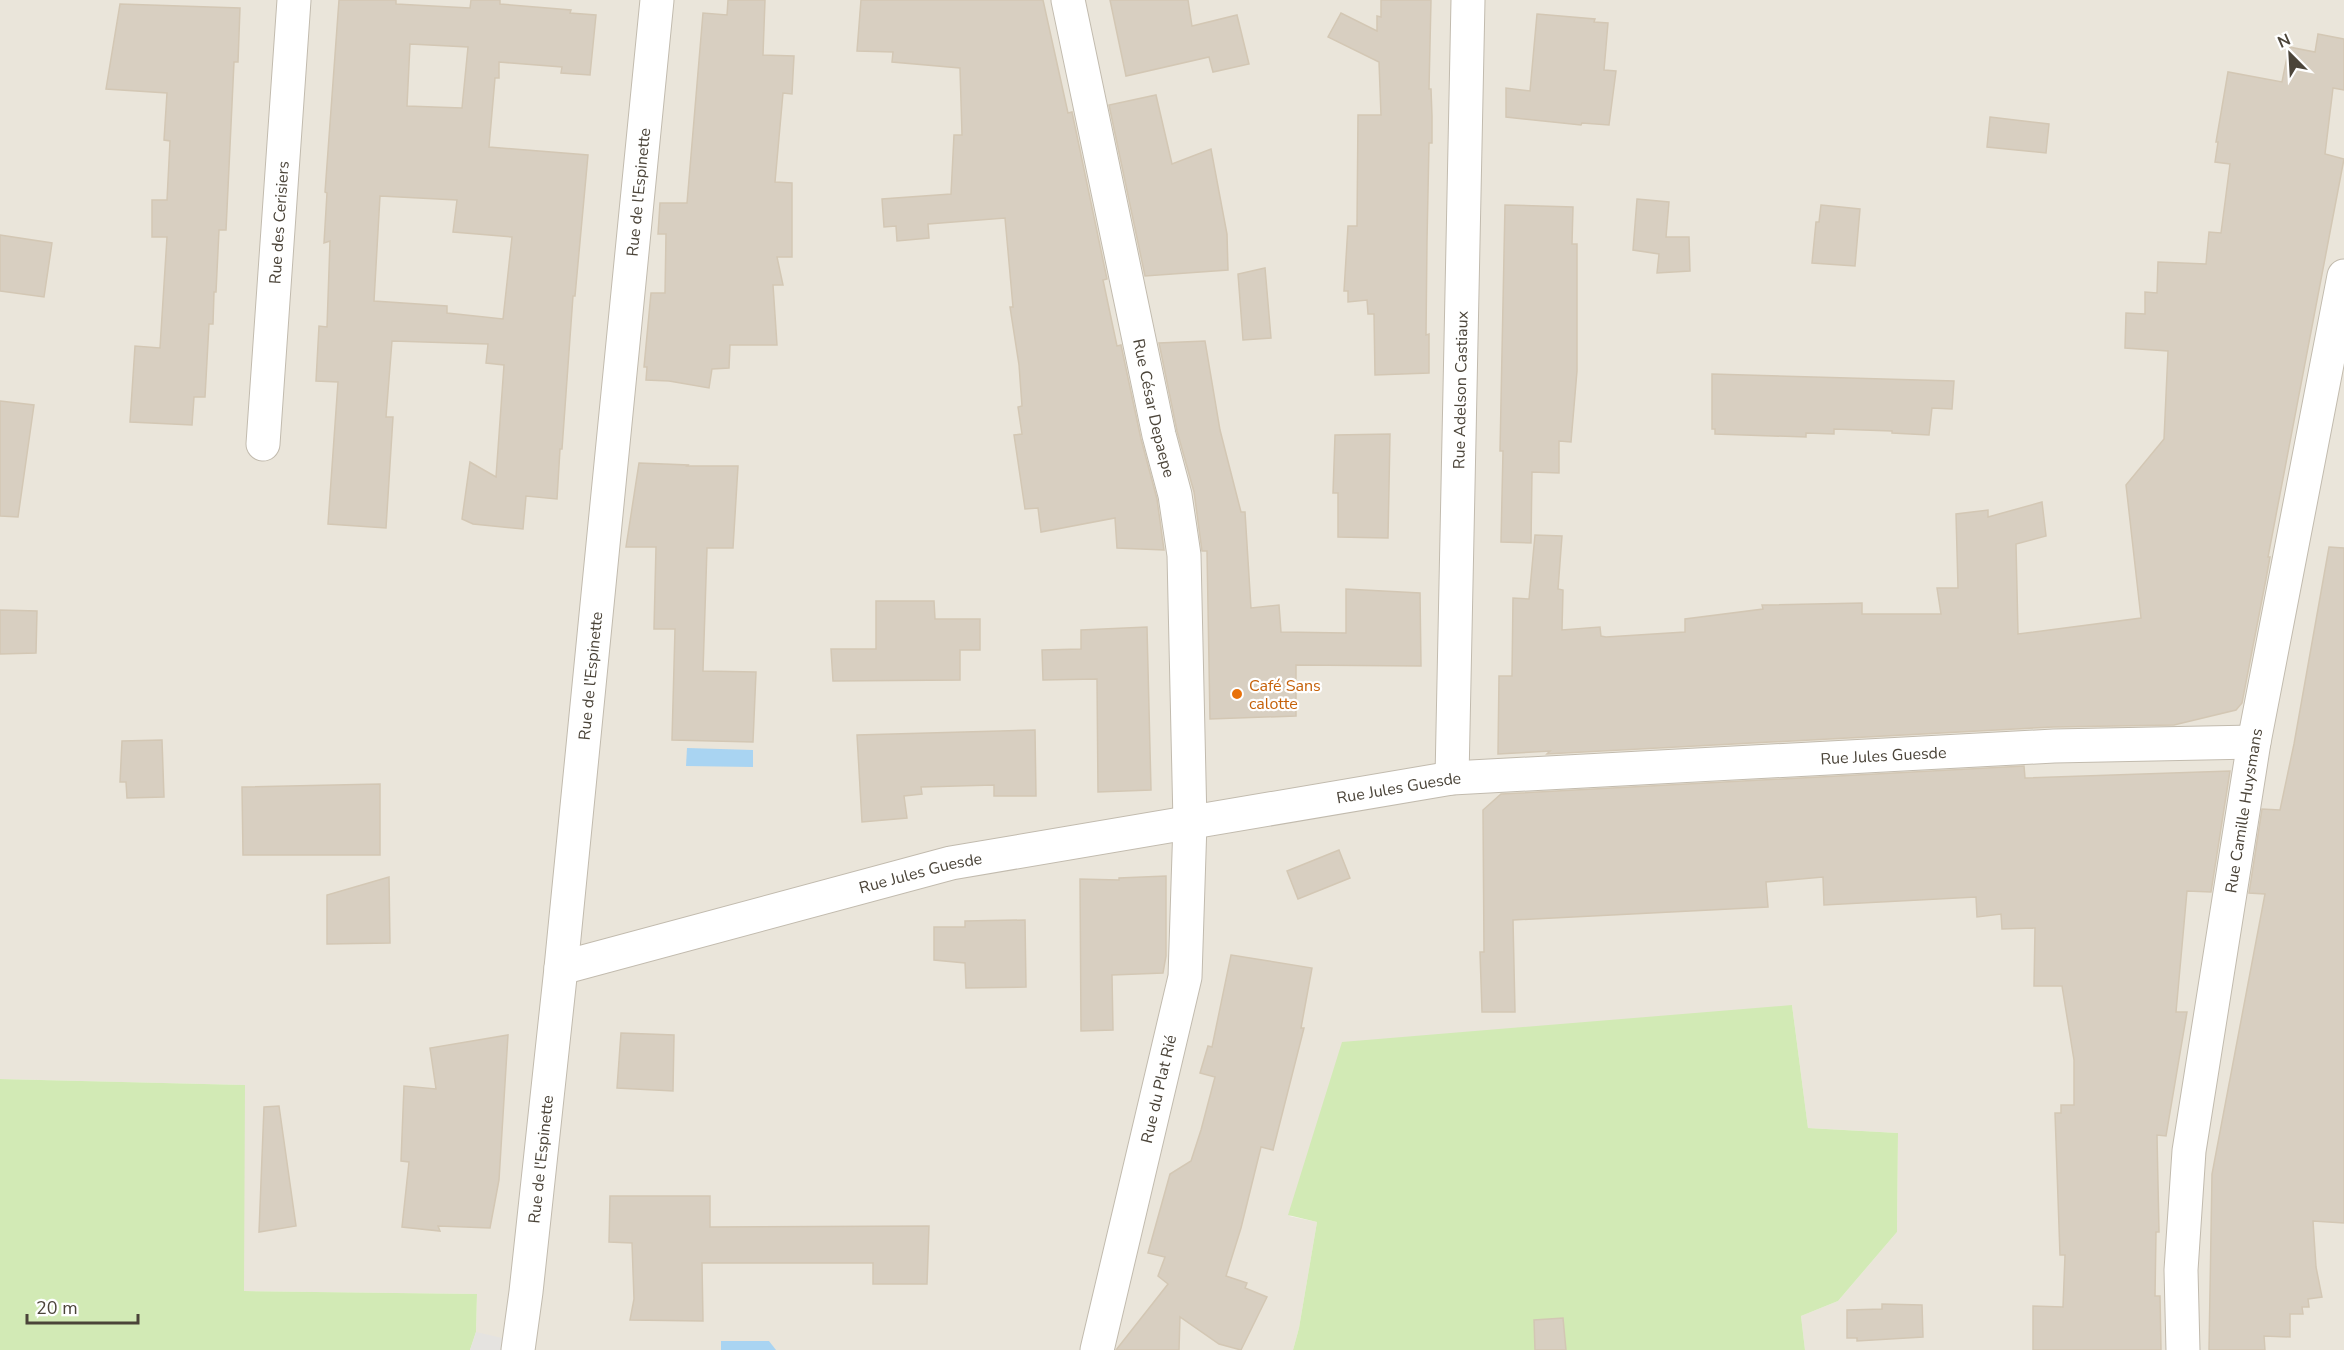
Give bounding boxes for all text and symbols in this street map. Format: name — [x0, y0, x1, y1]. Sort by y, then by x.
north arrow — [2260, 24, 2320, 84]
text: N — [2274, 29, 2294, 54]
street label: Rue de l'Espinette — [622, 127, 656, 258]
street label: Rue des Cerisiers — [264, 160, 295, 285]
street label: Rue Adelson Castiaux — [1448, 310, 1474, 469]
street label: Rue César Depaepe — [1127, 337, 1180, 480]
street label: Rue de l'Espinette — [574, 611, 608, 741]
place label: Café Sans calotte — [1249, 675, 1321, 715]
marker: Café Sans calotte — [1230, 687, 1244, 701]
street label: Rue Camille Huysmans — [2220, 726, 2268, 895]
street label: Rue Jules Guesde — [1820, 742, 1947, 770]
street label: Rue Jules Guesde — [1335, 768, 1462, 809]
street label: Rue Jules Guesde — [857, 848, 984, 899]
street label: Rue du Plat Rié — [1136, 1033, 1182, 1146]
street label: Rue de l'Espinette — [523, 1094, 559, 1225]
scale bar — [27, 1287, 138, 1325]
text: 20 m — [36, 1296, 78, 1320]

